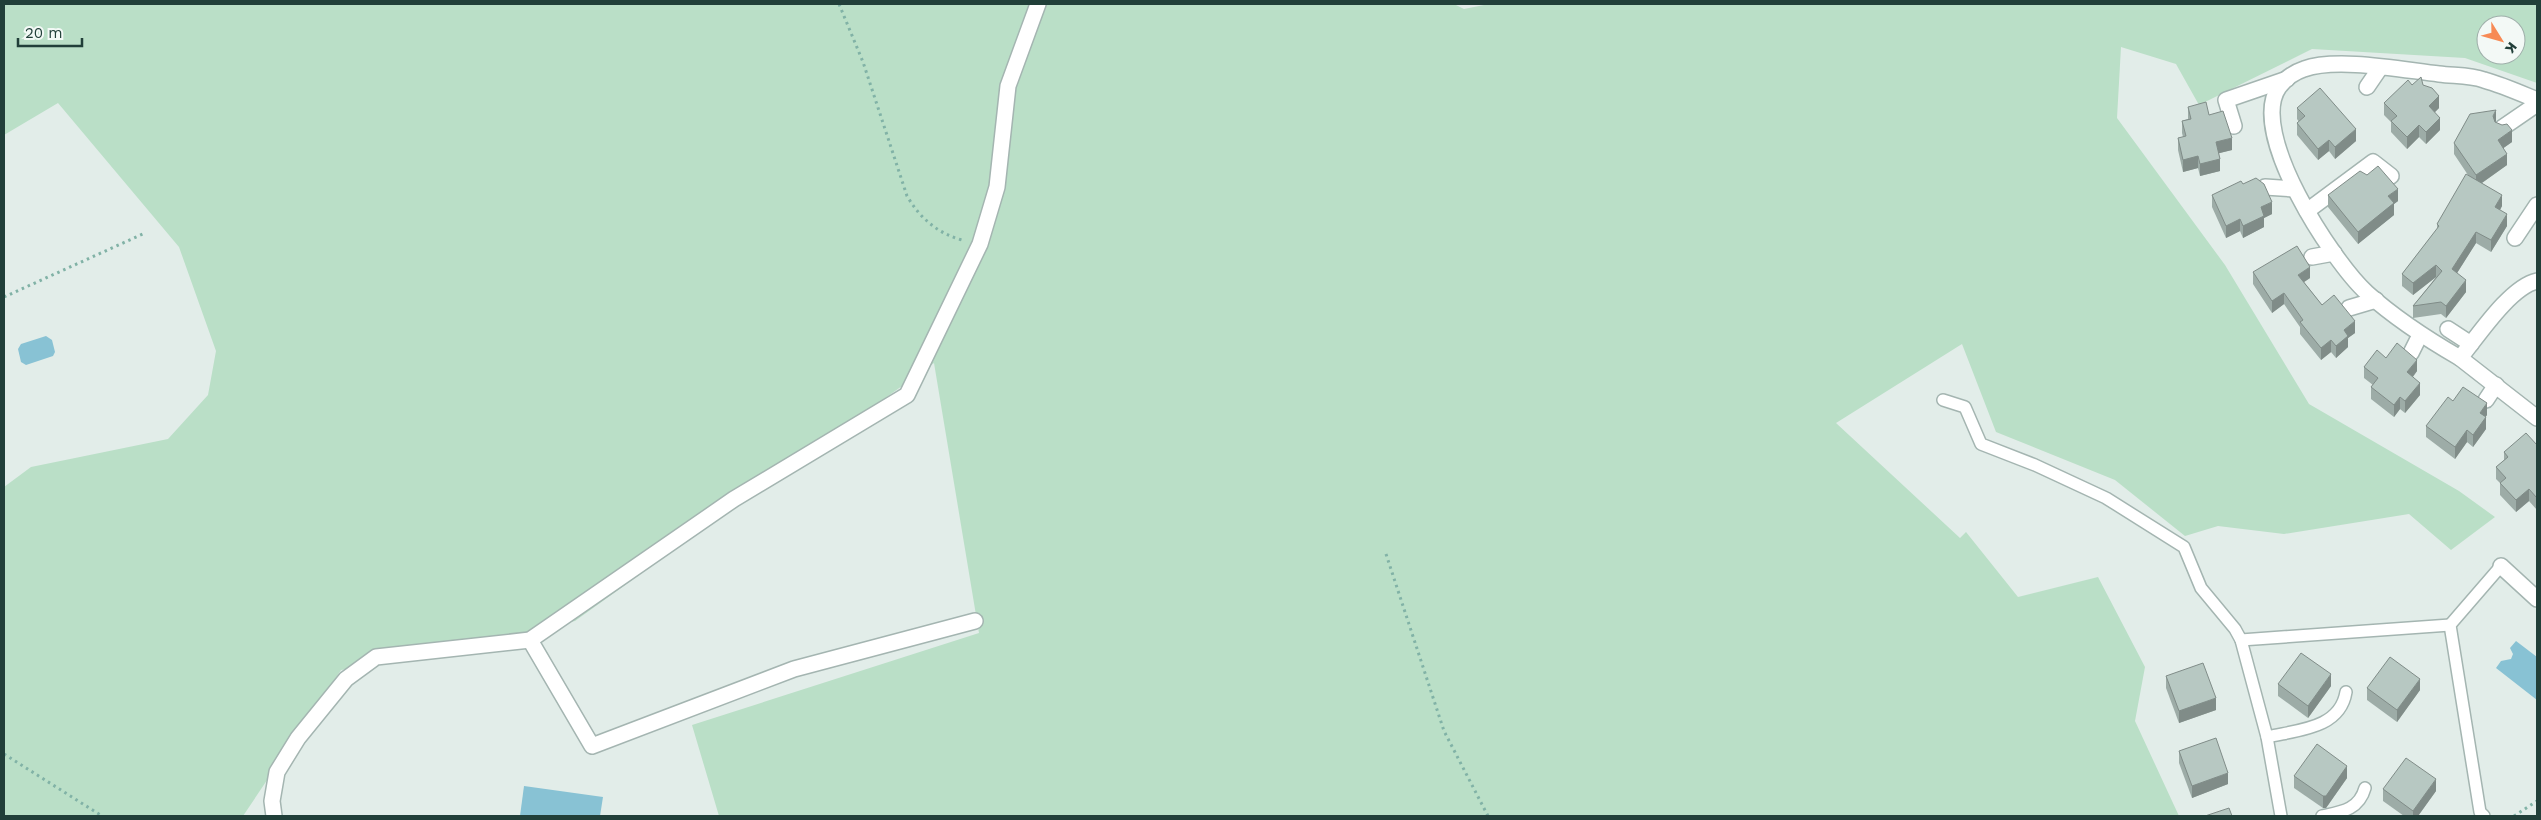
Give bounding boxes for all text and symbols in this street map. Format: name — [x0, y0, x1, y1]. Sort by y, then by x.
scale bar — [18, 15, 81, 47]
north arrow — [2476, 15, 2526, 65]
text: 20 m — [25, 24, 63, 42]
text: K — [2502, 39, 2521, 57]

